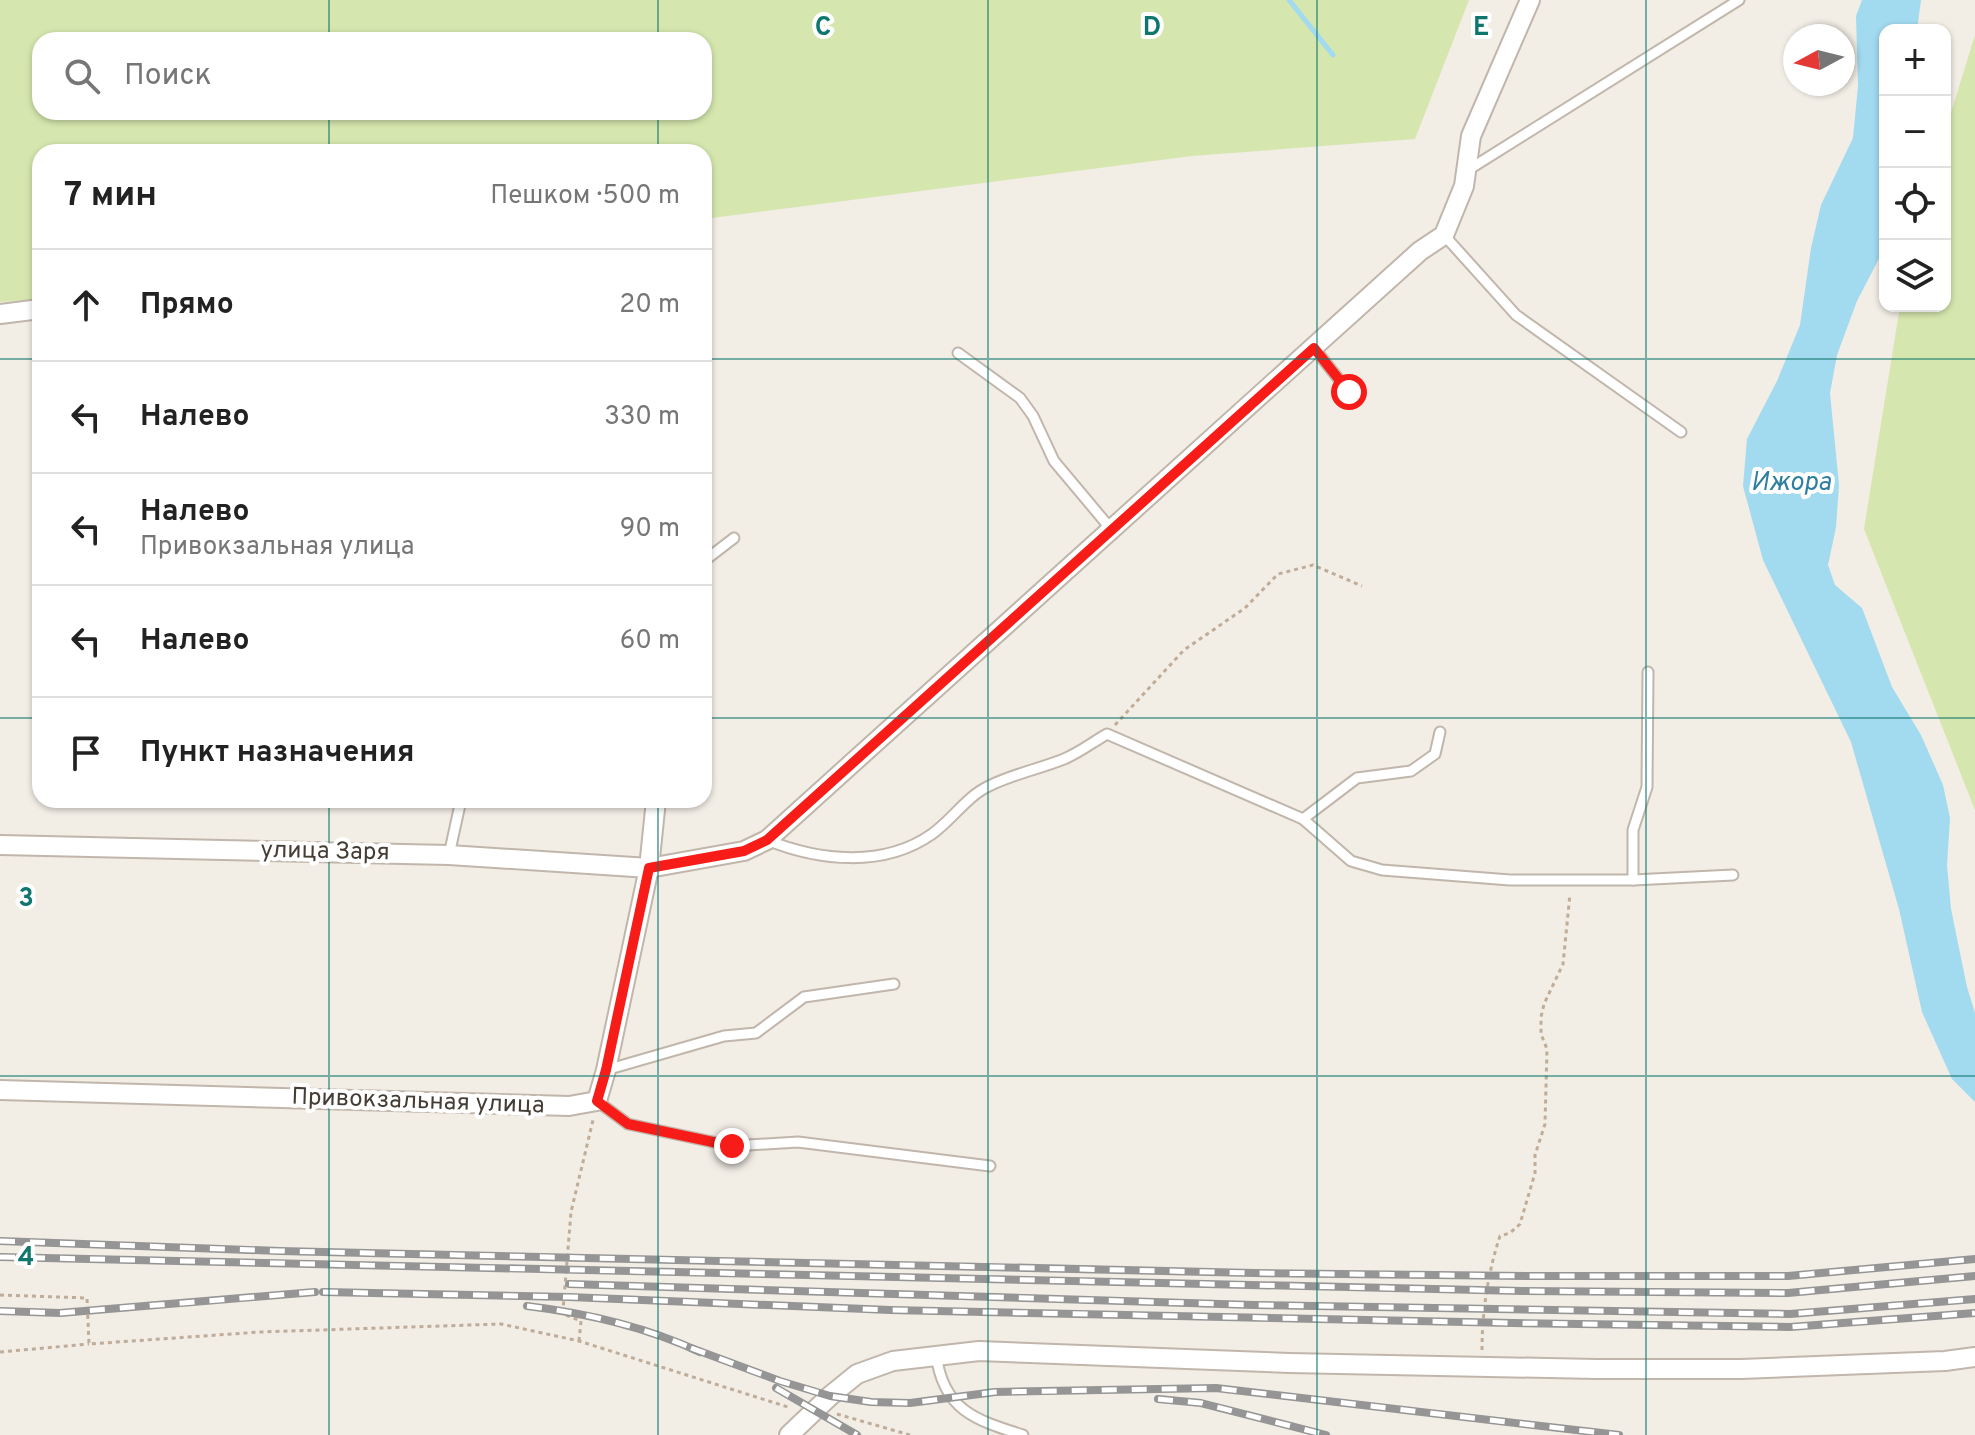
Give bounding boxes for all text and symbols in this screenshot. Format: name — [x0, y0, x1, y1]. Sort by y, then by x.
text: C — [815, 12, 831, 45]
text: D — [1143, 12, 1161, 45]
text: E — [1473, 12, 1489, 45]
north arrow — [1783, 24, 1855, 96]
map controls — [1879, 24, 1951, 312]
button: + — [1879, 24, 1951, 96]
search box — [32, 32, 712, 120]
icon: search — [60, 54, 104, 98]
text: Поиск — [124, 58, 212, 95]
button: − — [1879, 96, 1951, 168]
button: locate — [1879, 168, 1951, 240]
text: 7 мин — [64, 175, 157, 218]
text: Пешком · 500 m — [490, 180, 680, 213]
button: layers — [1879, 240, 1951, 312]
icon: ahead — [64, 283, 108, 327]
text: Прямо — [140, 287, 234, 324]
text: 20 m — [619, 289, 680, 322]
route start — [1331, 374, 1367, 410]
icon: left — [64, 395, 108, 439]
text: Налево — [140, 399, 249, 436]
text: 330 m — [604, 401, 680, 434]
water label: Ижора — [1751, 467, 1832, 500]
text: Налево — [140, 494, 249, 531]
icon: left — [64, 507, 108, 551]
text: 90 m — [620, 513, 680, 546]
text: Привокзальная улица — [140, 531, 415, 564]
icon: left — [64, 619, 108, 663]
text: Налево — [140, 623, 249, 660]
text: 60 m — [620, 625, 680, 658]
icon: arrive — [64, 731, 108, 775]
text: Пункт назначения — [140, 735, 414, 772]
street label: улица Заря — [260, 836, 390, 868]
text: 3 — [18, 883, 34, 916]
street label: Привокзальная улица — [291, 1083, 545, 1121]
route end — [714, 1128, 750, 1164]
text: 4 — [18, 1242, 34, 1275]

